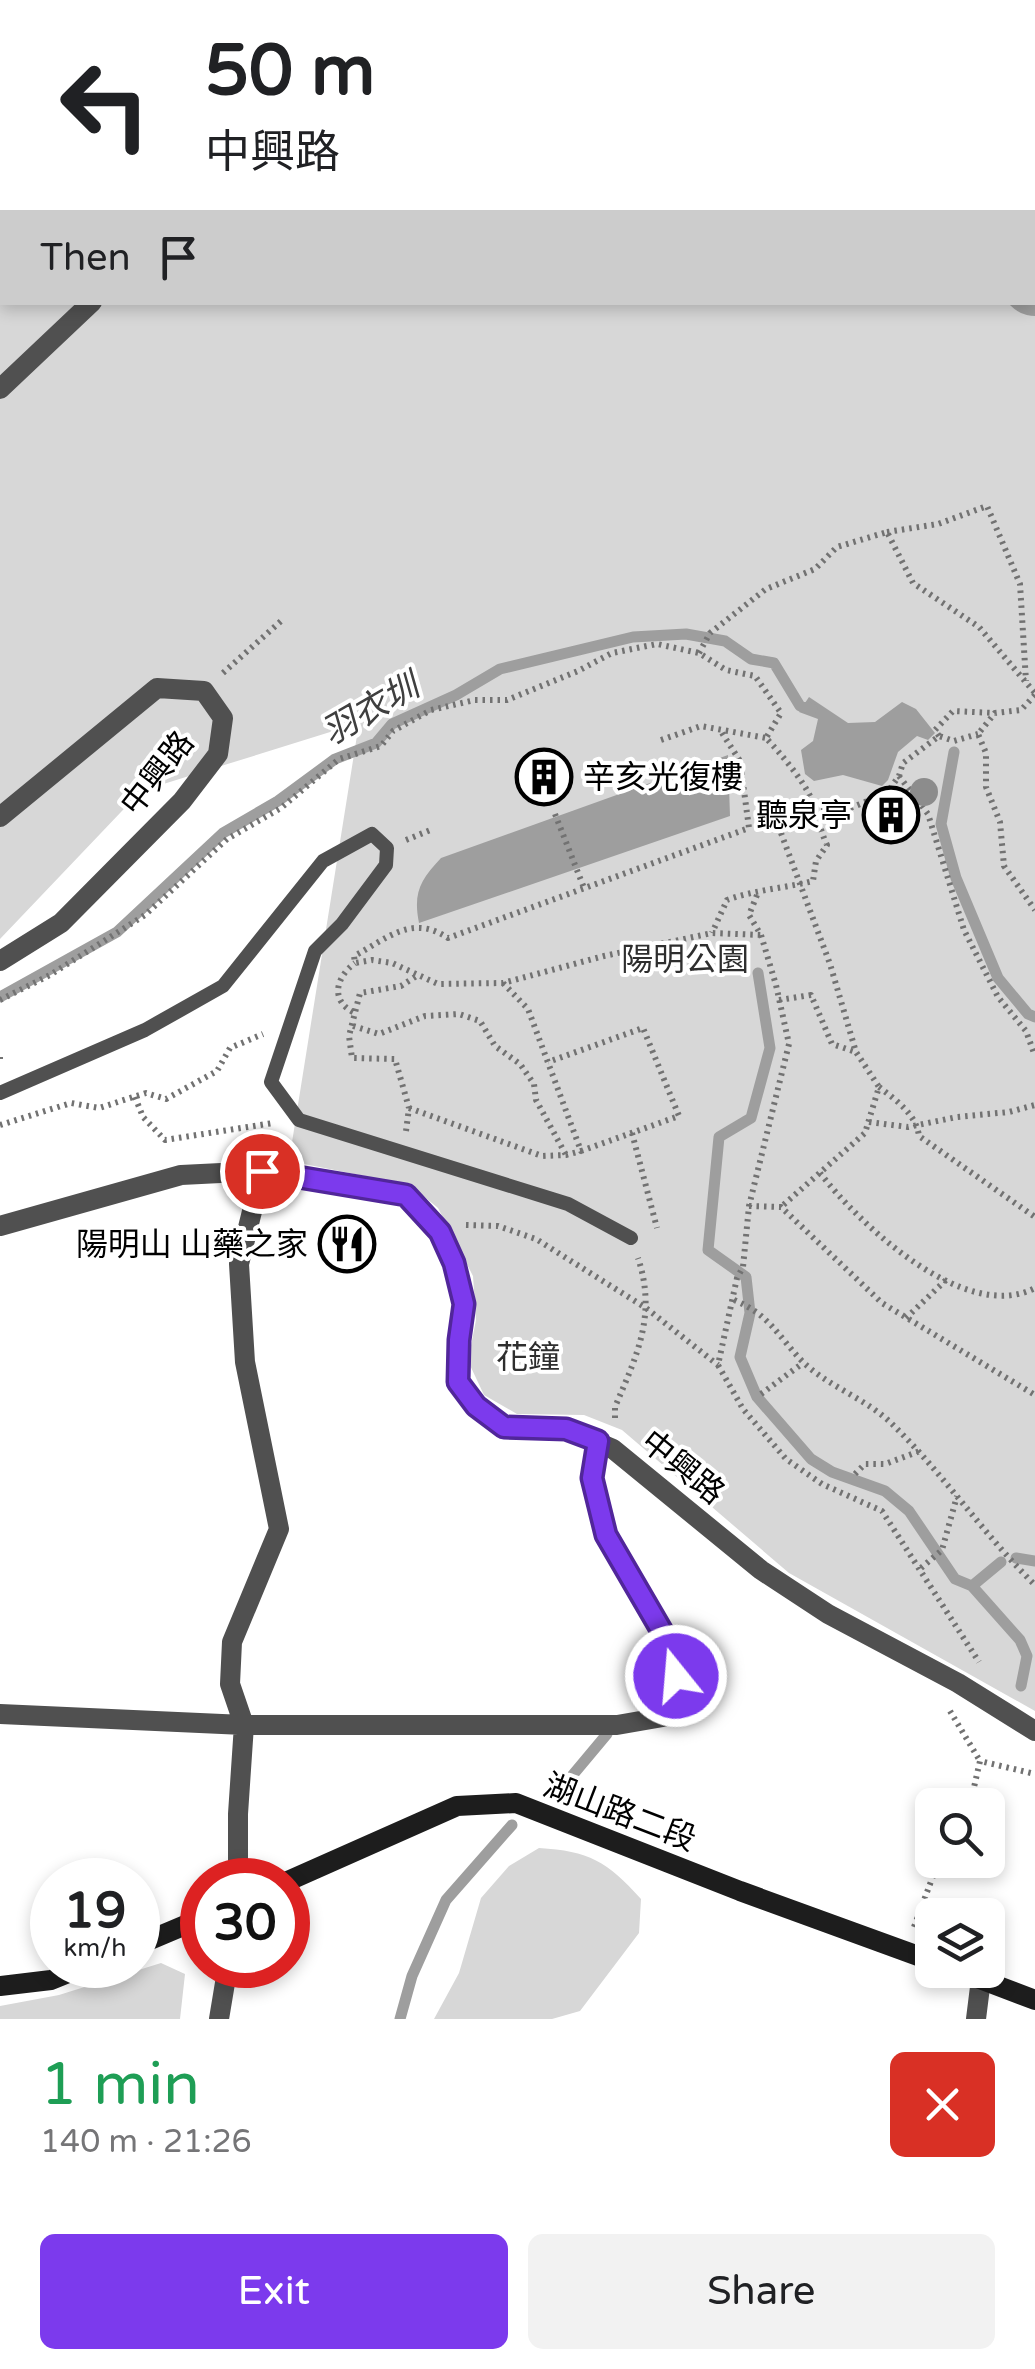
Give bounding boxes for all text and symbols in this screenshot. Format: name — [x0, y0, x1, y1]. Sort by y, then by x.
text: 50 m — [205, 30, 375, 114]
icon: left — [40, 40, 170, 170]
text: 中興路 — [205, 126, 340, 180]
icon: arrive — [151, 230, 206, 285]
text: Then — [40, 235, 131, 281]
water label: 羽衣圳 — [315, 663, 431, 754]
street label: 中興路 — [113, 724, 202, 823]
building icon: 辛亥光復樓 — [514, 747, 574, 807]
place label: 辛亥光復樓 — [583, 759, 743, 797]
building icon: 聽泉亭 — [861, 785, 921, 845]
place label: 聽泉亭 — [756, 797, 852, 835]
park label: 陽明公園 — [621, 941, 749, 979]
pin — [220, 1129, 305, 1214]
icon: arrive — [235, 1144, 290, 1199]
restaurant icon: 陽明山 山藥之家 — [317, 1214, 377, 1274]
place label: 陽明山 山藥之家 — [76, 1226, 308, 1264]
park label: 花鐘 — [496, 1339, 560, 1377]
street label: 中興路 — [633, 1423, 732, 1513]
position arrow — [624, 1624, 728, 1728]
street label: 湖山路二段 — [538, 1767, 701, 1859]
map controls — [915, 1788, 1005, 1988]
button: search — [915, 1788, 1005, 1878]
speed limit sign: 30 — [180, 1858, 310, 1988]
text: 19 — [64, 1881, 126, 1941]
button: layers — [915, 1898, 1005, 1988]
text: km/h — [64, 1933, 126, 1963]
text: 1 min — [40, 2049, 200, 2121]
button: close — [890, 2052, 995, 2157]
text: 140 m · 21:26 — [40, 2123, 252, 2161]
button: Exit — [40, 2234, 508, 2349]
button: Share — [528, 2234, 995, 2349]

